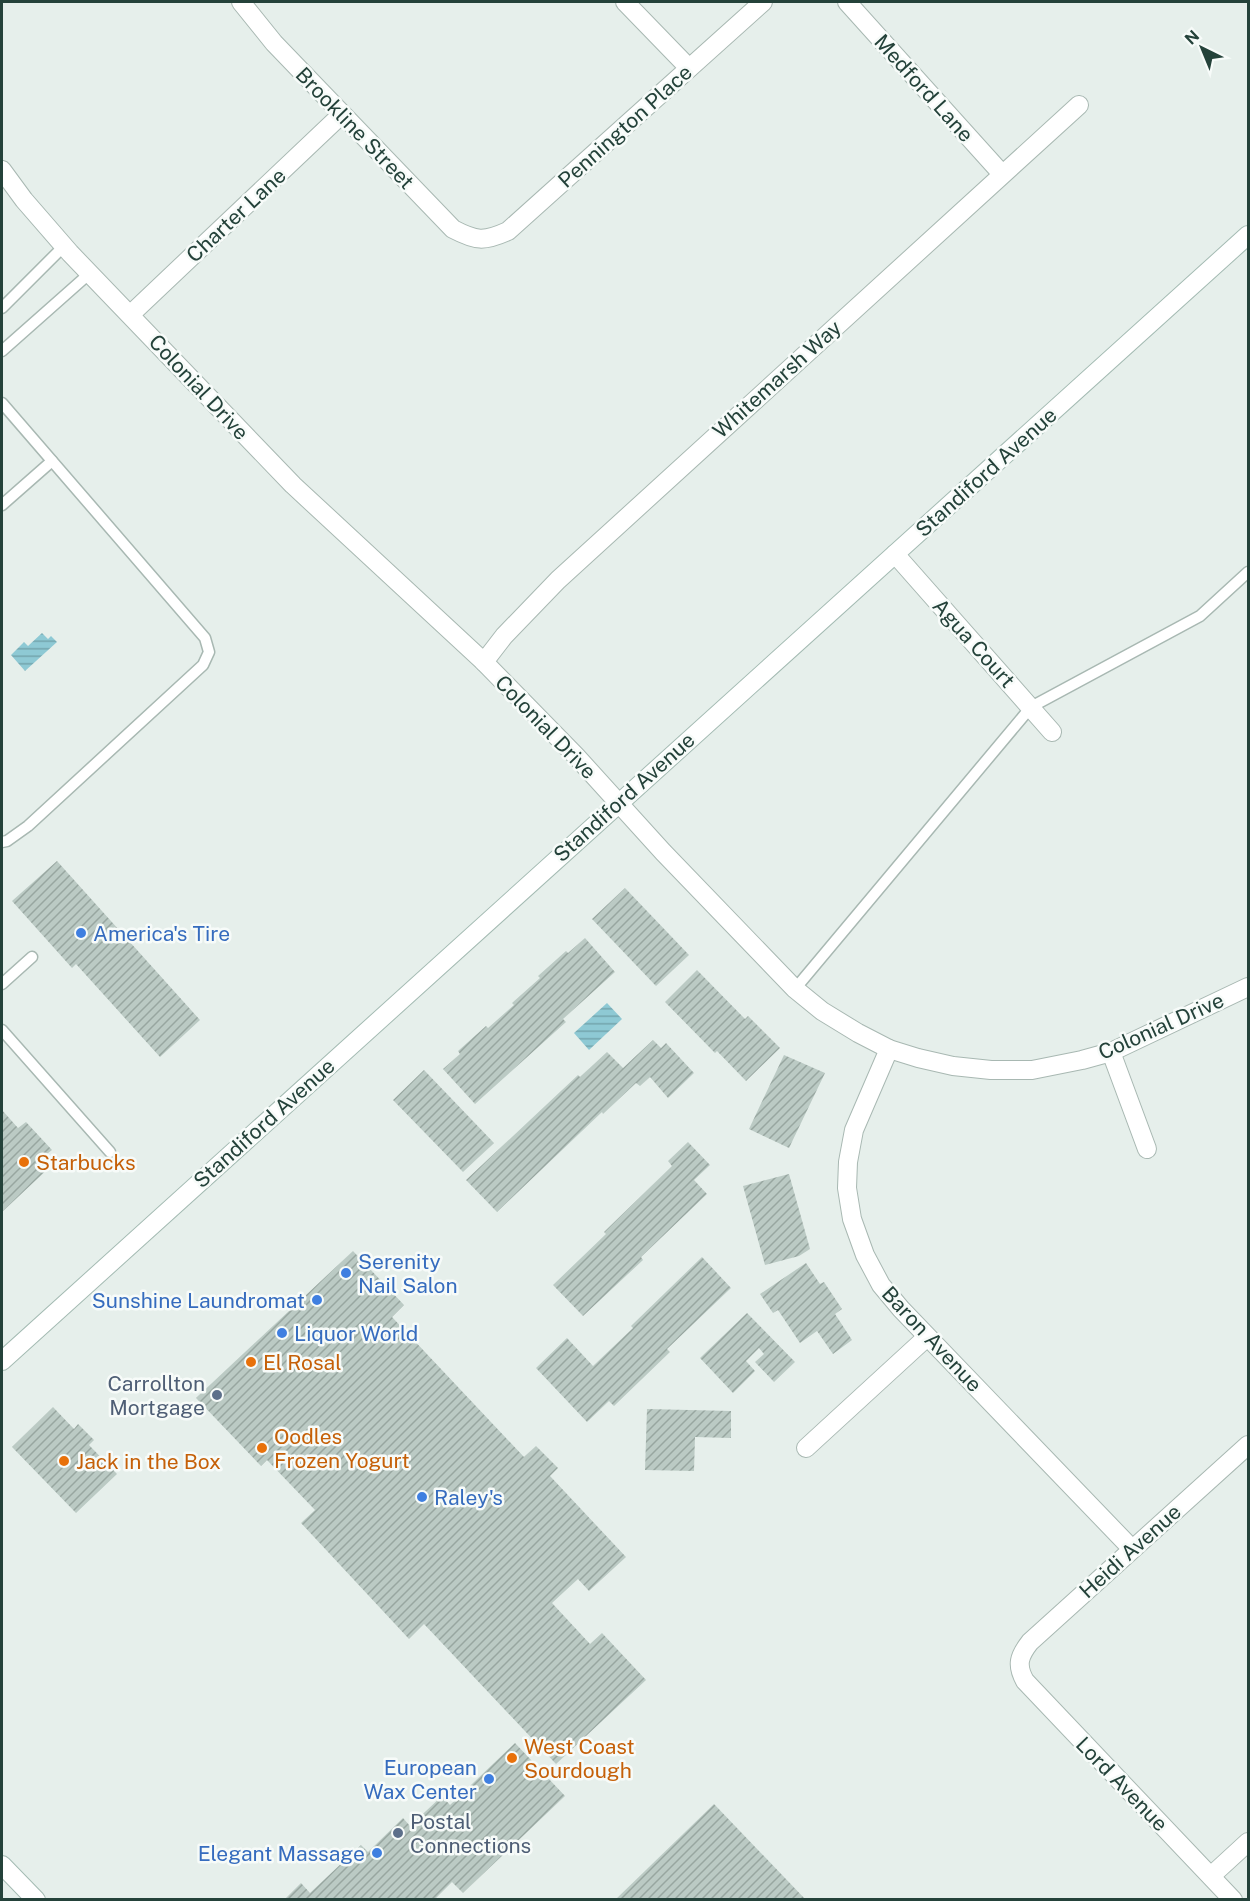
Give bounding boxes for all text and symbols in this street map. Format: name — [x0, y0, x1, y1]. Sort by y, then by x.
north arrow — [1172, 18, 1232, 78]
text: N — [1181, 26, 1203, 49]
street label: Medford Lane — [869, 29, 979, 147]
street label: Pennington Place — [553, 59, 697, 193]
street label: Brookline Street — [291, 62, 419, 194]
street label: Charter Lane — [181, 163, 291, 267]
street label: Whitemarsh Way — [708, 315, 846, 443]
street label: Colonial Drive — [144, 329, 254, 445]
street label: Standiford Avenue — [910, 402, 1062, 542]
street label: Agua Court — [928, 593, 1020, 693]
street label: Colonial Drive — [490, 670, 602, 784]
street label: Standiford Avenue — [548, 727, 700, 867]
place label: America's Tire — [93, 921, 230, 946]
marker: America's Tire — [74, 926, 88, 940]
street label: Colonial Drive — [1094, 987, 1228, 1065]
street label: Standiford Avenue — [188, 1053, 340, 1193]
place label: Starbucks — [36, 1150, 136, 1175]
marker: Starbucks — [17, 1155, 31, 1169]
place label: Serenity Nail Salon — [358, 1249, 458, 1298]
marker: Serenity Nail Salon — [339, 1266, 353, 1280]
street label: Baron Avenue — [877, 1281, 987, 1397]
place label: Sunshine Laundromat — [92, 1288, 305, 1313]
marker: Sunshine Laundromat — [310, 1293, 324, 1307]
place label: Liquor World — [294, 1321, 418, 1346]
marker: Liquor World — [275, 1326, 289, 1340]
place label: El Rosal — [263, 1350, 342, 1375]
marker: El Rosal — [244, 1355, 258, 1369]
place label: Carrollton Mortgage — [107, 1371, 205, 1420]
marker: Carrollton Mortgage — [210, 1388, 224, 1402]
place label: Oodles Frozen Yogurt — [274, 1424, 410, 1473]
marker: Oodles Frozen Yogurt — [255, 1441, 269, 1455]
place label: Jack in the Box — [76, 1449, 221, 1474]
marker: Jack in the Box — [57, 1454, 71, 1468]
place label: Raley's — [434, 1485, 503, 1510]
marker: Raley's — [415, 1490, 429, 1504]
street label: Heidi Avenue — [1074, 1499, 1186, 1603]
street label: Lord Avenue — [1071, 1732, 1173, 1836]
place label: West Coast Sourdough — [524, 1734, 635, 1783]
marker: West Coast Sourdough — [505, 1751, 519, 1765]
place label: European Wax Center — [364, 1755, 477, 1804]
marker: European Wax Center — [482, 1772, 496, 1786]
place label: Postal Connections — [410, 1809, 531, 1858]
marker: Postal Connections — [391, 1826, 405, 1840]
place label: Elegant Massage — [198, 1841, 365, 1866]
marker: Elegant Massage — [370, 1846, 384, 1860]

